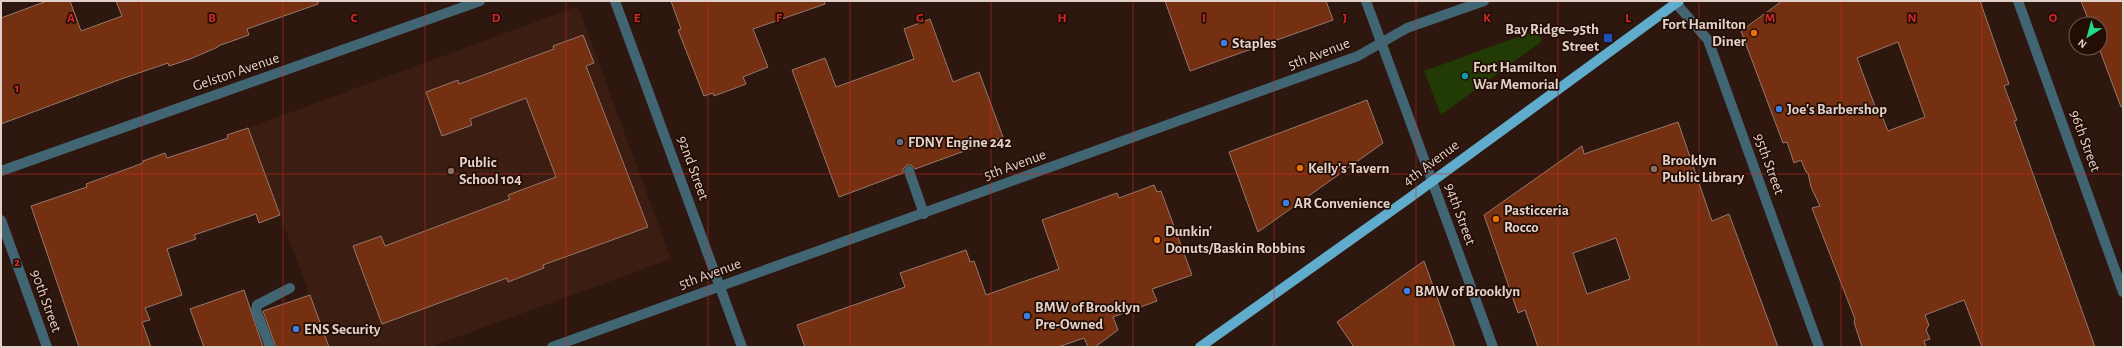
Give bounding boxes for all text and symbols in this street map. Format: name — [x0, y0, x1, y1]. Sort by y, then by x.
text: A — [67, 12, 75, 25]
text: B — [208, 12, 216, 25]
text: C — [351, 12, 358, 25]
text: D — [492, 12, 501, 25]
text: E — [634, 12, 641, 25]
text: F — [776, 12, 783, 25]
text: G — [916, 12, 924, 25]
text: H — [1057, 12, 1067, 25]
text: I — [1202, 12, 1206, 25]
text: J — [1343, 12, 1347, 25]
text: K — [1483, 12, 1491, 25]
text: L — [1625, 12, 1631, 25]
text: M — [1765, 12, 1775, 25]
text: N — [1907, 12, 1917, 25]
text: O — [2049, 12, 2058, 25]
north arrow — [2068, 16, 2108, 56]
place label: Fort Hamilton Diner — [1662, 17, 1747, 49]
place label: Bay Ridge–95th Street — [1505, 22, 1599, 54]
marker: Fort Hamilton Diner — [1749, 28, 1759, 38]
marker: Bay Ridge–95th Street — [1602, 32, 1614, 44]
street label: 5th Avenue — [1286, 35, 1352, 73]
place label: Staples — [1232, 36, 1277, 51]
text: N — [2076, 37, 2089, 50]
marker: Staples — [1219, 38, 1229, 48]
street label: Gelston Avenue — [191, 50, 281, 94]
place label: Fort Hamilton War Memorial — [1473, 60, 1559, 92]
marker: Fort Hamilton War Memorial — [1460, 71, 1470, 81]
text: 1 — [15, 82, 19, 95]
place label: Joe's Barbershop — [1787, 102, 1887, 117]
marker: Joe's Barbershop — [1774, 104, 1784, 114]
street label: 96th Street — [2067, 108, 2103, 174]
street label: 95th Street — [1751, 132, 1787, 197]
street label: 92nd Street — [674, 134, 712, 202]
place label: FDNY Engine 242 — [908, 135, 1011, 150]
marker: FDNY Engine 242 — [895, 137, 905, 147]
street label: 4th Avenue — [1400, 137, 1462, 189]
street label: 5th Avenue — [982, 147, 1048, 183]
place label: Brooklyn Public Library — [1662, 153, 1744, 185]
place label: Public School 104 — [459, 155, 522, 187]
place label: Kelly's Tavern — [1308, 161, 1390, 176]
marker: Kelly's Tavern — [1295, 163, 1305, 173]
marker: Brooklyn Public Library — [1649, 164, 1659, 174]
marker: Public School 104 — [446, 166, 456, 176]
street label: 94th Street — [1442, 181, 1478, 247]
place label: AR Convenience — [1294, 196, 1390, 211]
marker: AR Convenience — [1281, 198, 1291, 208]
place label: Pasticceria Rocco — [1504, 203, 1569, 235]
marker: Pasticceria Rocco — [1491, 214, 1501, 224]
place label: Dunkin' Donuts/Baskin Robbins — [1165, 224, 1305, 256]
marker: Dunkin' Donuts/Baskin Robbins — [1152, 235, 1162, 245]
text: 2 — [14, 256, 20, 269]
street label: 5th Avenue — [677, 256, 743, 292]
street label: 90th Street — [28, 268, 64, 334]
place label: BMW of Brooklyn — [1415, 284, 1520, 299]
marker: BMW of Brooklyn — [1402, 286, 1412, 296]
place label: BMW of Brooklyn Pre-Owned — [1035, 300, 1140, 332]
marker: BMW of Brooklyn Pre-Owned — [1022, 311, 1032, 321]
place label: ENS Security — [304, 322, 381, 337]
marker: ENS Security — [291, 324, 301, 334]

